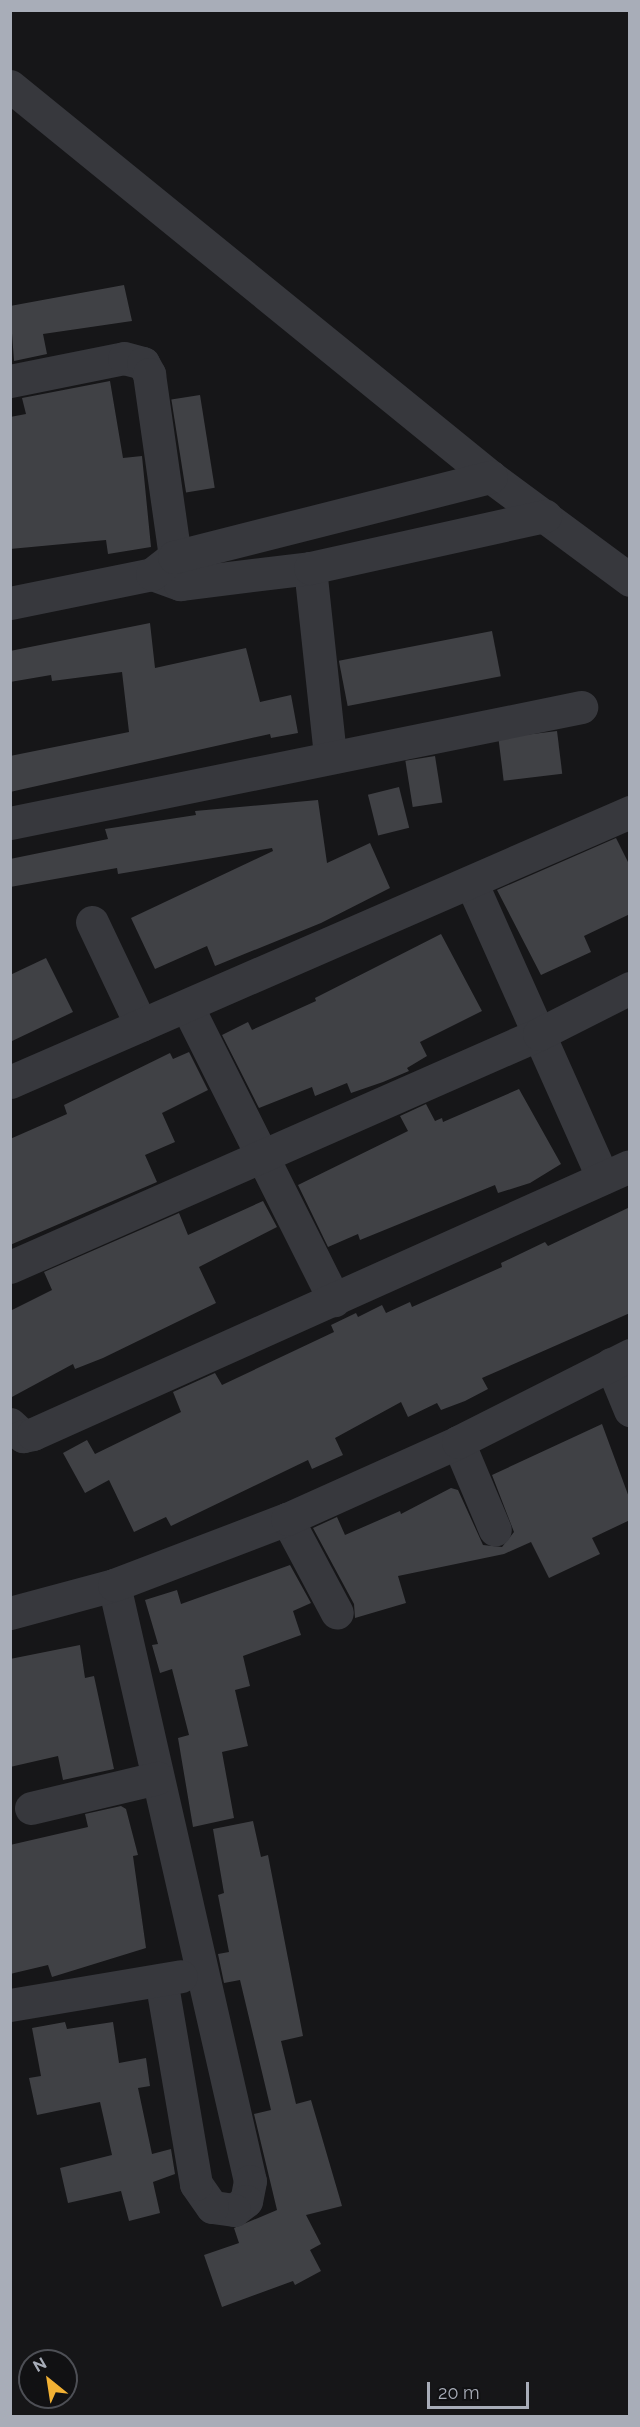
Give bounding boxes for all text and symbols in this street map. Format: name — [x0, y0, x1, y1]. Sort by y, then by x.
north arrow — [18, 2349, 78, 2409]
text: N — [30, 2353, 50, 2376]
scale bar — [430, 2370, 532, 2408]
text: 20 m — [438, 2382, 480, 2403]

